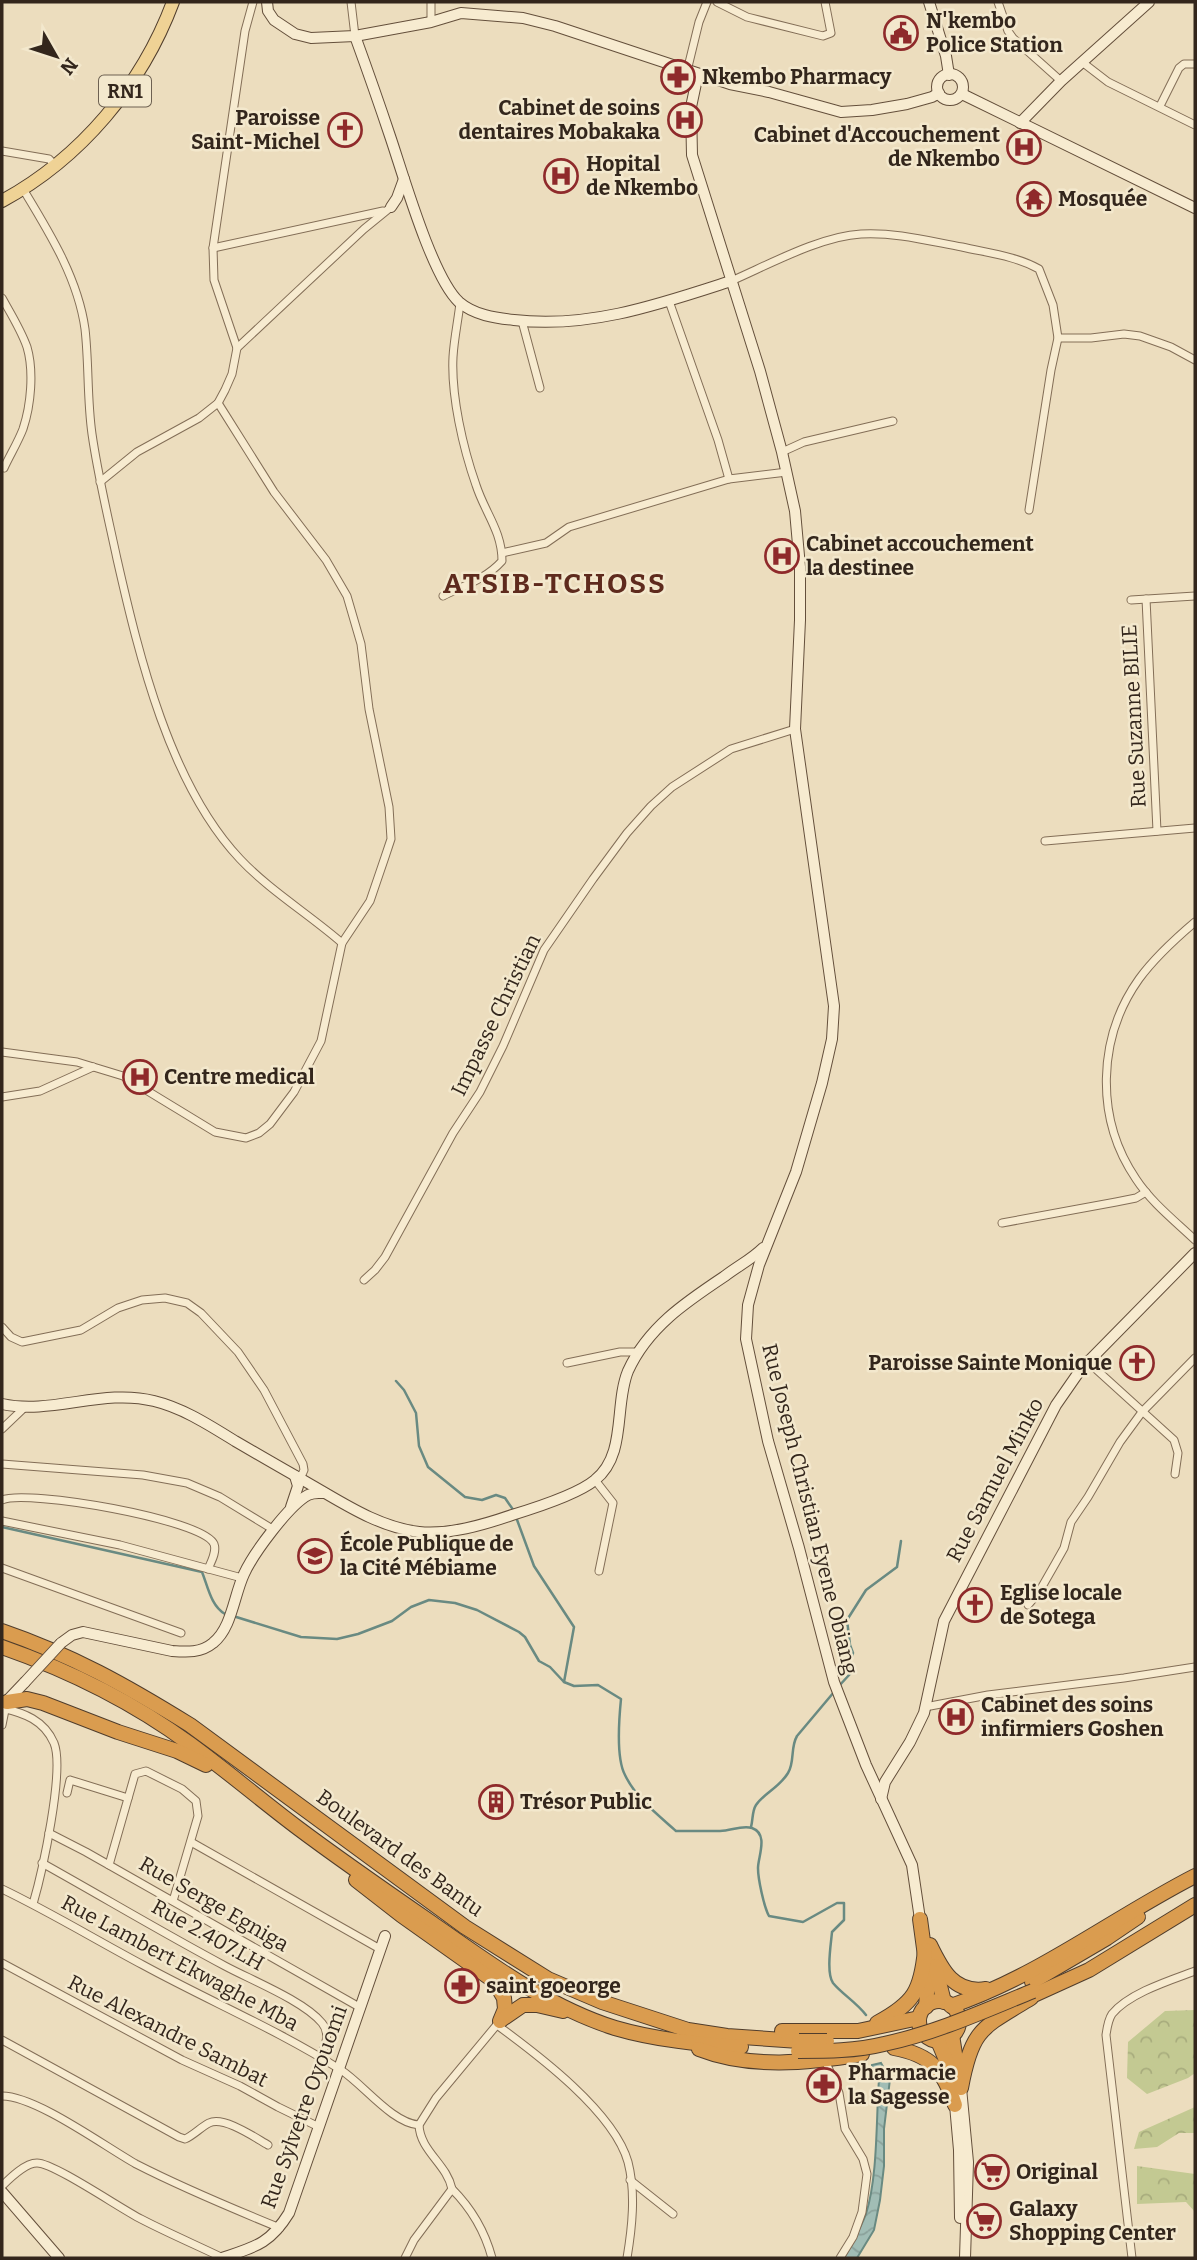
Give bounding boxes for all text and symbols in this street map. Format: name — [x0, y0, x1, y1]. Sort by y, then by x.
place label: N'kembo Police Station — [926, 8, 1063, 58]
public building icon: N'kembo Police Station — [882, 14, 920, 52]
north arrow — [21, 21, 91, 91]
text: N — [55, 53, 82, 80]
pharmacy icon: Nkembo Pharmacy — [659, 58, 697, 96]
place label: Nkembo Pharmacy — [702, 64, 892, 90]
road number: RN1 — [99, 76, 151, 106]
place label: Cabinet de soins dentaires Mobakaka — [459, 95, 660, 145]
hospital icon: Cabinet de soins dentaires Mobakaka — [666, 101, 704, 139]
place label: Paroisse Saint-Michel — [191, 105, 320, 155]
church icon: Paroisse Saint-Michel — [326, 111, 364, 149]
place label: Cabinet d'Accouchement de Nkembo — [754, 122, 1001, 172]
hospital icon: Cabinet d'Accouchement de Nkembo — [1005, 128, 1043, 166]
place label: Hopital de Nkembo — [586, 151, 698, 201]
hospital icon: Hopital de Nkembo — [542, 157, 580, 195]
temple icon: Mosquée — [1015, 180, 1053, 218]
place label: Mosquée — [1058, 186, 1147, 212]
place label: Cabinet accouchement la destinee — [806, 531, 1035, 581]
hospital icon: Cabinet accouchement la destinee — [763, 537, 801, 575]
district label: ATSIB-TCHOSS — [443, 567, 667, 600]
street label: Rue Suzanne BILIE — [1116, 624, 1152, 808]
street label: Impasse Christian — [446, 930, 546, 1100]
hospital icon: Centre medical — [121, 1058, 159, 1096]
place label: Centre medical — [164, 1064, 315, 1090]
street label: Rue Joseph Christian Eyene Obiang — [756, 1341, 864, 1677]
church icon: Paroisse Sainte Monique — [1118, 1344, 1156, 1382]
place label: Paroisse Sainte Monique — [868, 1350, 1112, 1376]
street label: Rue Samuel Minko — [941, 1394, 1049, 1566]
place label: École Publique de la Cité Mébiame — [340, 1530, 514, 1581]
school or university icon: École Publique de la Cité Mébiame — [296, 1537, 334, 1575]
place label: Eglise locale de Sotega — [1000, 1580, 1122, 1630]
church icon: Eglise locale de Sotega — [956, 1586, 994, 1624]
place label: Cabinet des soins infirmiers Goshen — [981, 1692, 1164, 1742]
hospital icon: Cabinet des soins infirmiers Goshen — [937, 1698, 975, 1736]
building icon: Trésor Public — [477, 1783, 515, 1821]
street label: Boulevard des Bantu — [312, 1784, 488, 1922]
place label: Trésor Public — [520, 1789, 652, 1815]
street label: Rue Serge Egniga — [134, 1851, 294, 1958]
street label: Rue Lambert Ekwaghe Mba — [57, 1889, 303, 2037]
street label: Rue 2.407.LH — [147, 1893, 269, 1977]
pharmacy icon: saint goeorge — [443, 1967, 481, 2005]
street label: Rue Alexandre Sambat — [64, 1969, 273, 2093]
place label: saint goeorge — [486, 1973, 621, 1999]
street label: Rue Sylvetre Oyouomi — [255, 2002, 353, 2212]
place label: Pharmacie la Sagesse — [848, 2060, 956, 2110]
pharmacy icon: Pharmacie la Sagesse — [805, 2066, 843, 2104]
supermarket icon: Original — [973, 2153, 1011, 2191]
place label: Original — [1016, 2159, 1098, 2185]
place label: Galaxy Shopping Center — [1009, 2196, 1176, 2246]
supermarket icon: Galaxy Shopping Center — [965, 2202, 1003, 2240]

